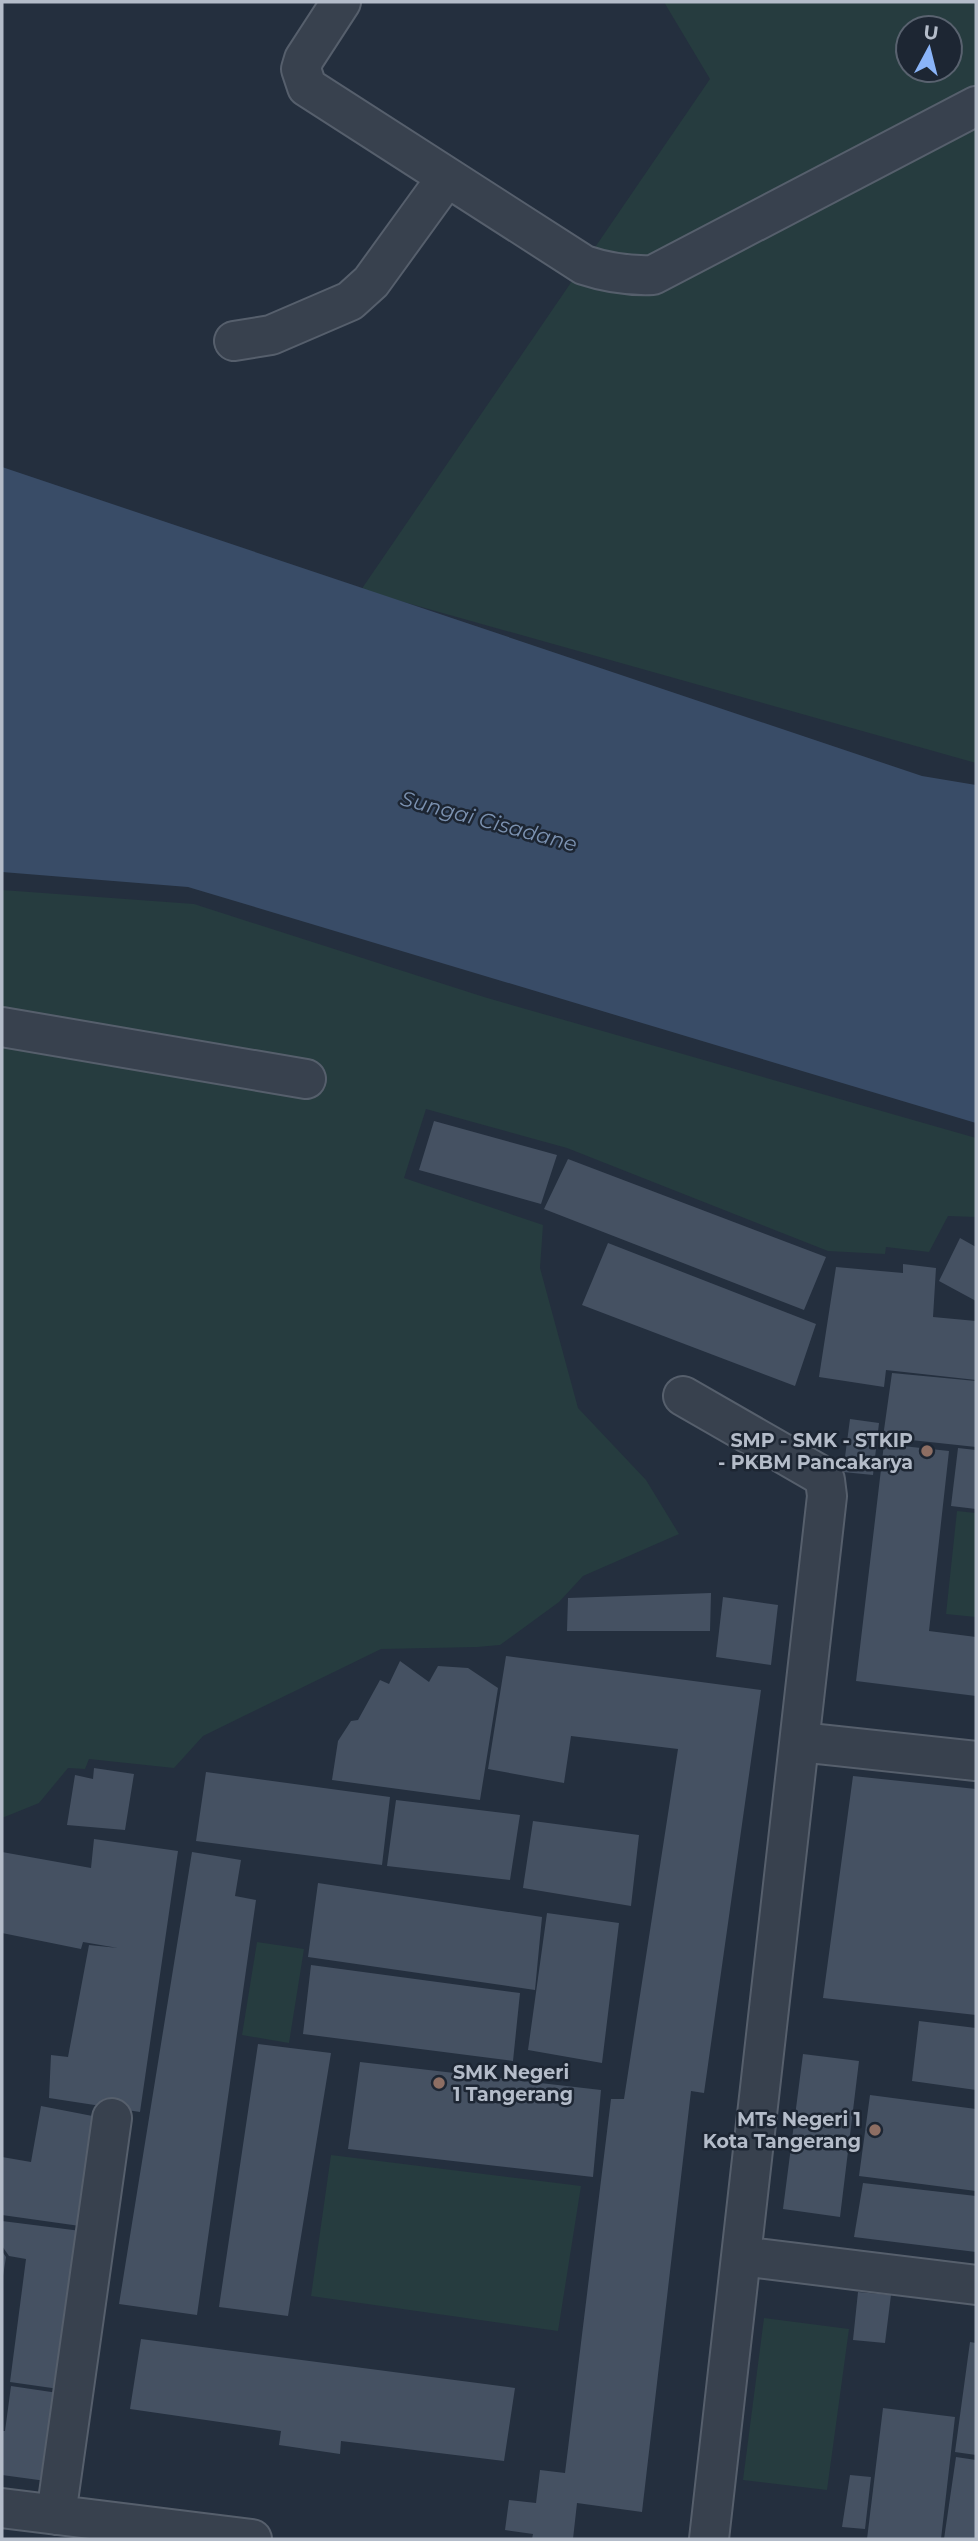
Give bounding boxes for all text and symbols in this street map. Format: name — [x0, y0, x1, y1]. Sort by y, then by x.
north arrow — [894, 14, 964, 84]
text: U — [922, 20, 940, 45]
water label: Sungai Cisadane — [398, 785, 580, 857]
place label: SMP - SMK - STKIP - PKBM Pancakarya — [718, 1429, 913, 1474]
marker: SMP - SMK - STKIP - PKBM Pancakarya — [919, 1443, 935, 1459]
place label: SMK Negeri 1 Tangerang — [453, 2061, 573, 2106]
marker: SMK Negeri 1 Tangerang — [431, 2075, 447, 2091]
place label: MTs Negeri 1 Kota Tangerang — [703, 2108, 861, 2153]
marker: MTs Negeri 1 Kota Tangerang — [867, 2122, 883, 2138]

